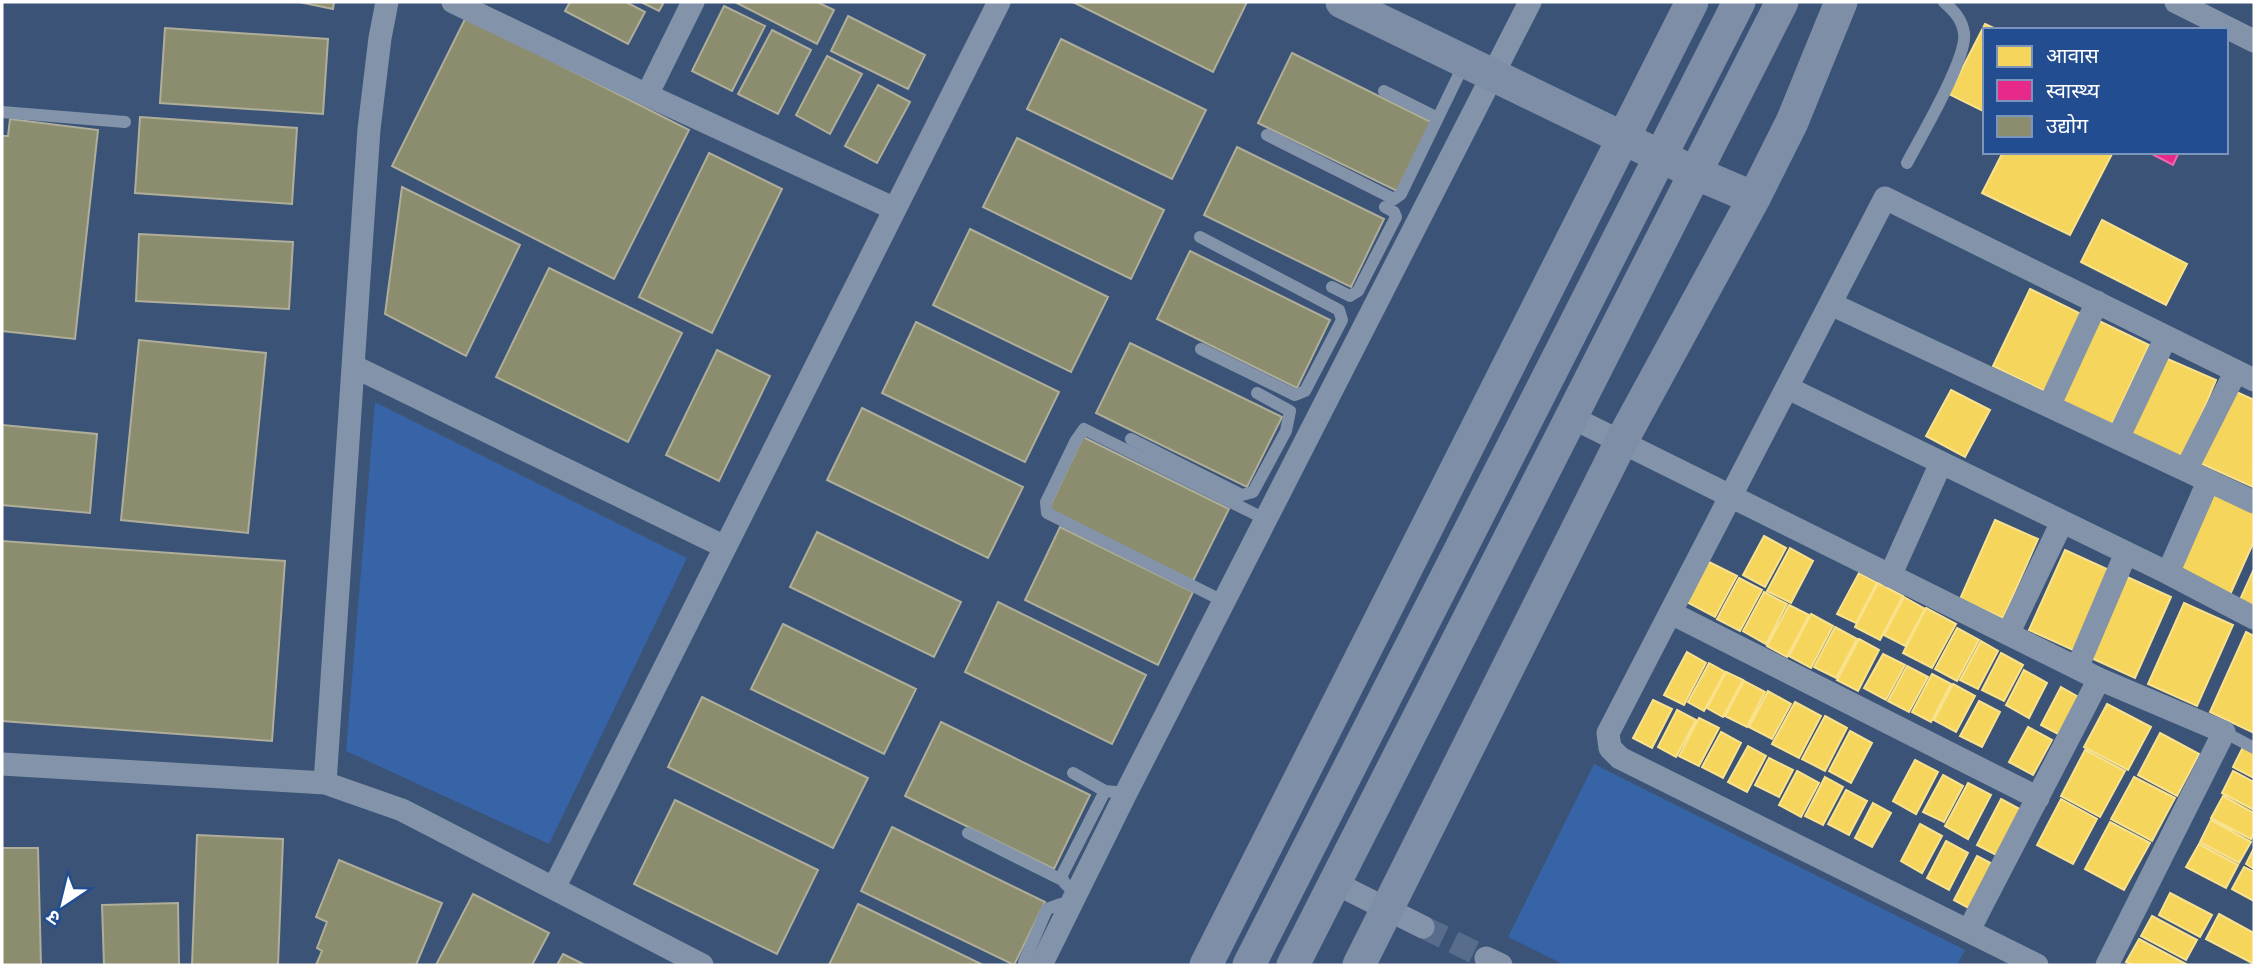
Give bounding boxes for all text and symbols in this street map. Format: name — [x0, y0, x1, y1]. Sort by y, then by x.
legend — [1983, 28, 2228, 154]
text: आवास — [2046, 42, 2100, 67]
text: स्वास्थ्य — [2046, 77, 2100, 102]
text: उद्योग — [2046, 112, 2089, 137]
north arrow — [28, 869, 98, 939]
text: उ — [41, 905, 64, 931]

